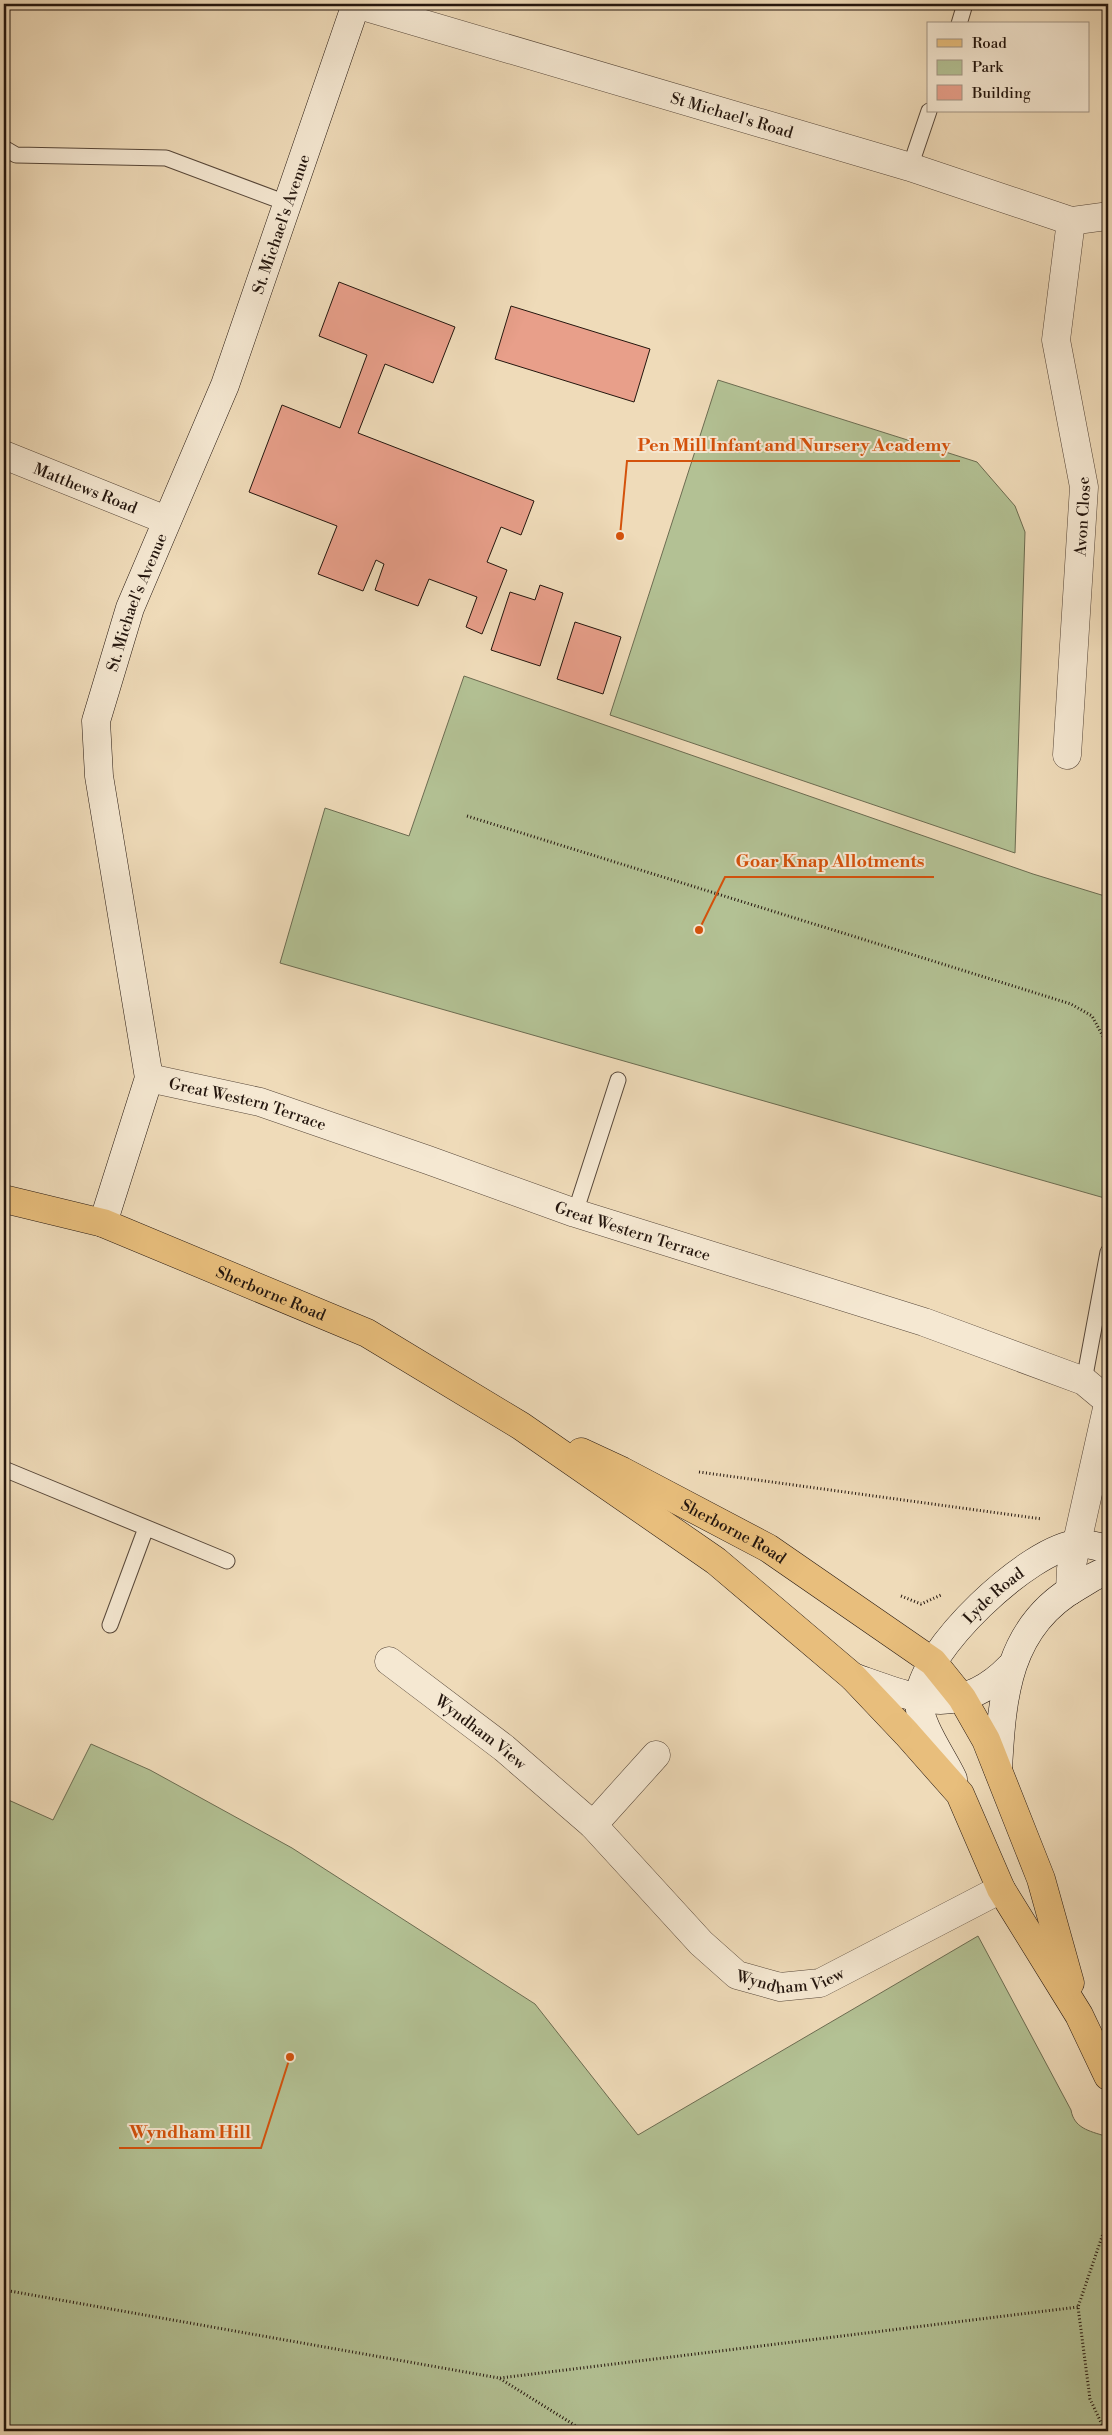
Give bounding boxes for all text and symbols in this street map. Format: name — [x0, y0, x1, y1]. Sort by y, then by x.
legend — [927, 22, 1090, 112]
text: Road — [972, 34, 1007, 53]
text: Park — [972, 58, 1004, 77]
text: Building — [971, 84, 1031, 103]
street label: St Michael's Road — [668, 88, 796, 143]
street label: St. Michael's Avenue — [248, 152, 315, 297]
callout: Pen Mill Infant and Nursery Academy — [627, 428, 960, 461]
text: Pen Mill Infant and Nursery Academy — [638, 434, 951, 457]
street label: Matthews Road — [30, 459, 140, 518]
street label: Avon Close — [1071, 475, 1095, 558]
street label: St. Michael's Avenue — [103, 530, 172, 674]
callout: Goar Knap Allotments — [725, 844, 934, 877]
text: Goar Knap Allotments — [736, 850, 925, 873]
street label: Great Western Terrace — [167, 1074, 329, 1135]
street label: Great Western Terrace — [552, 1197, 713, 1266]
street label: Sherborne Road — [213, 1262, 329, 1326]
street label: Sherborne Road — [677, 1495, 790, 1569]
street label: Lyde Road — [959, 1563, 1028, 1628]
street label: Wyndham View — [430, 1690, 531, 1775]
street label: Wyndham View — [733, 1963, 849, 1998]
callout: Wyndham Hill — [119, 2115, 261, 2148]
text: Wyndham Hill — [128, 2121, 251, 2144]

